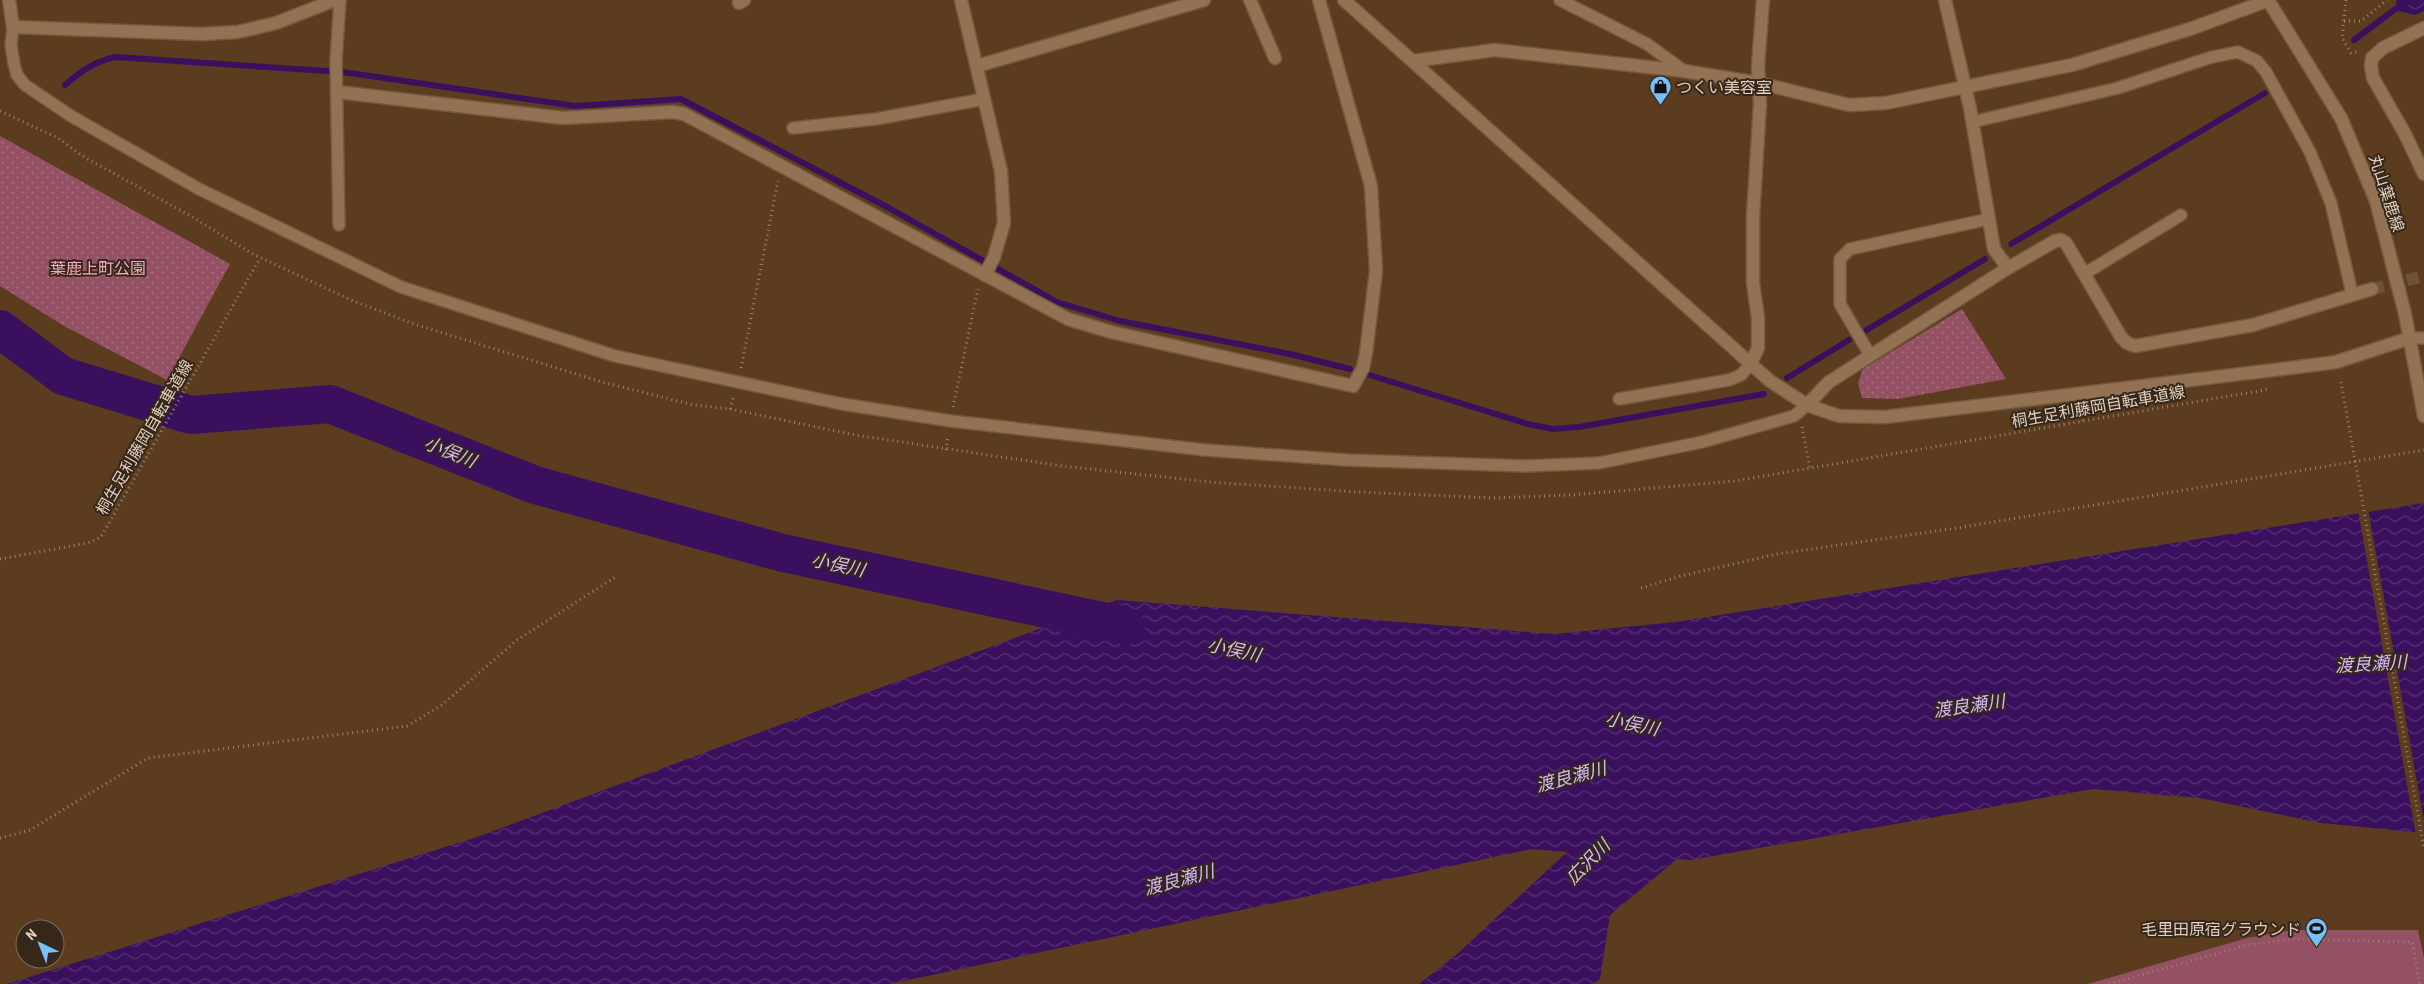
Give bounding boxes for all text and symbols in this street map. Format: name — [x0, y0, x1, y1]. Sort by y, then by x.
shop icon: つくい美容室 — [1648, 75, 1672, 106]
place label: つくい美容室 — [1676, 78, 1772, 97]
street label: 丸山葉鹿線 — [2365, 152, 2408, 234]
park label: 葉鹿上町公園 — [50, 259, 146, 278]
street label: 桐生足利藤岡自転車道線 — [92, 356, 197, 518]
street label: 桐生足利藤岡自転車道線 — [2010, 382, 2186, 431]
water label: 小俣川 — [421, 432, 481, 472]
water label: 小俣川 — [810, 549, 869, 581]
water label: 小俣川 — [1206, 634, 1265, 666]
water label: 渡良瀬川 — [2334, 651, 2409, 676]
water label: 渡良瀬川 — [1932, 690, 2008, 721]
water label: 小俣川 — [1604, 708, 1663, 740]
water label: 渡良瀬川 — [1533, 757, 1610, 796]
water label: 広沢川 — [1561, 833, 1615, 888]
water label: 渡良瀬川 — [1141, 860, 1218, 899]
sports icon: 毛里田原宿グラウンド — [2305, 917, 2329, 948]
north arrow — [15, 919, 65, 969]
place label: 毛里田原宿グラウンド — [2141, 920, 2301, 939]
text: N — [23, 926, 40, 943]

